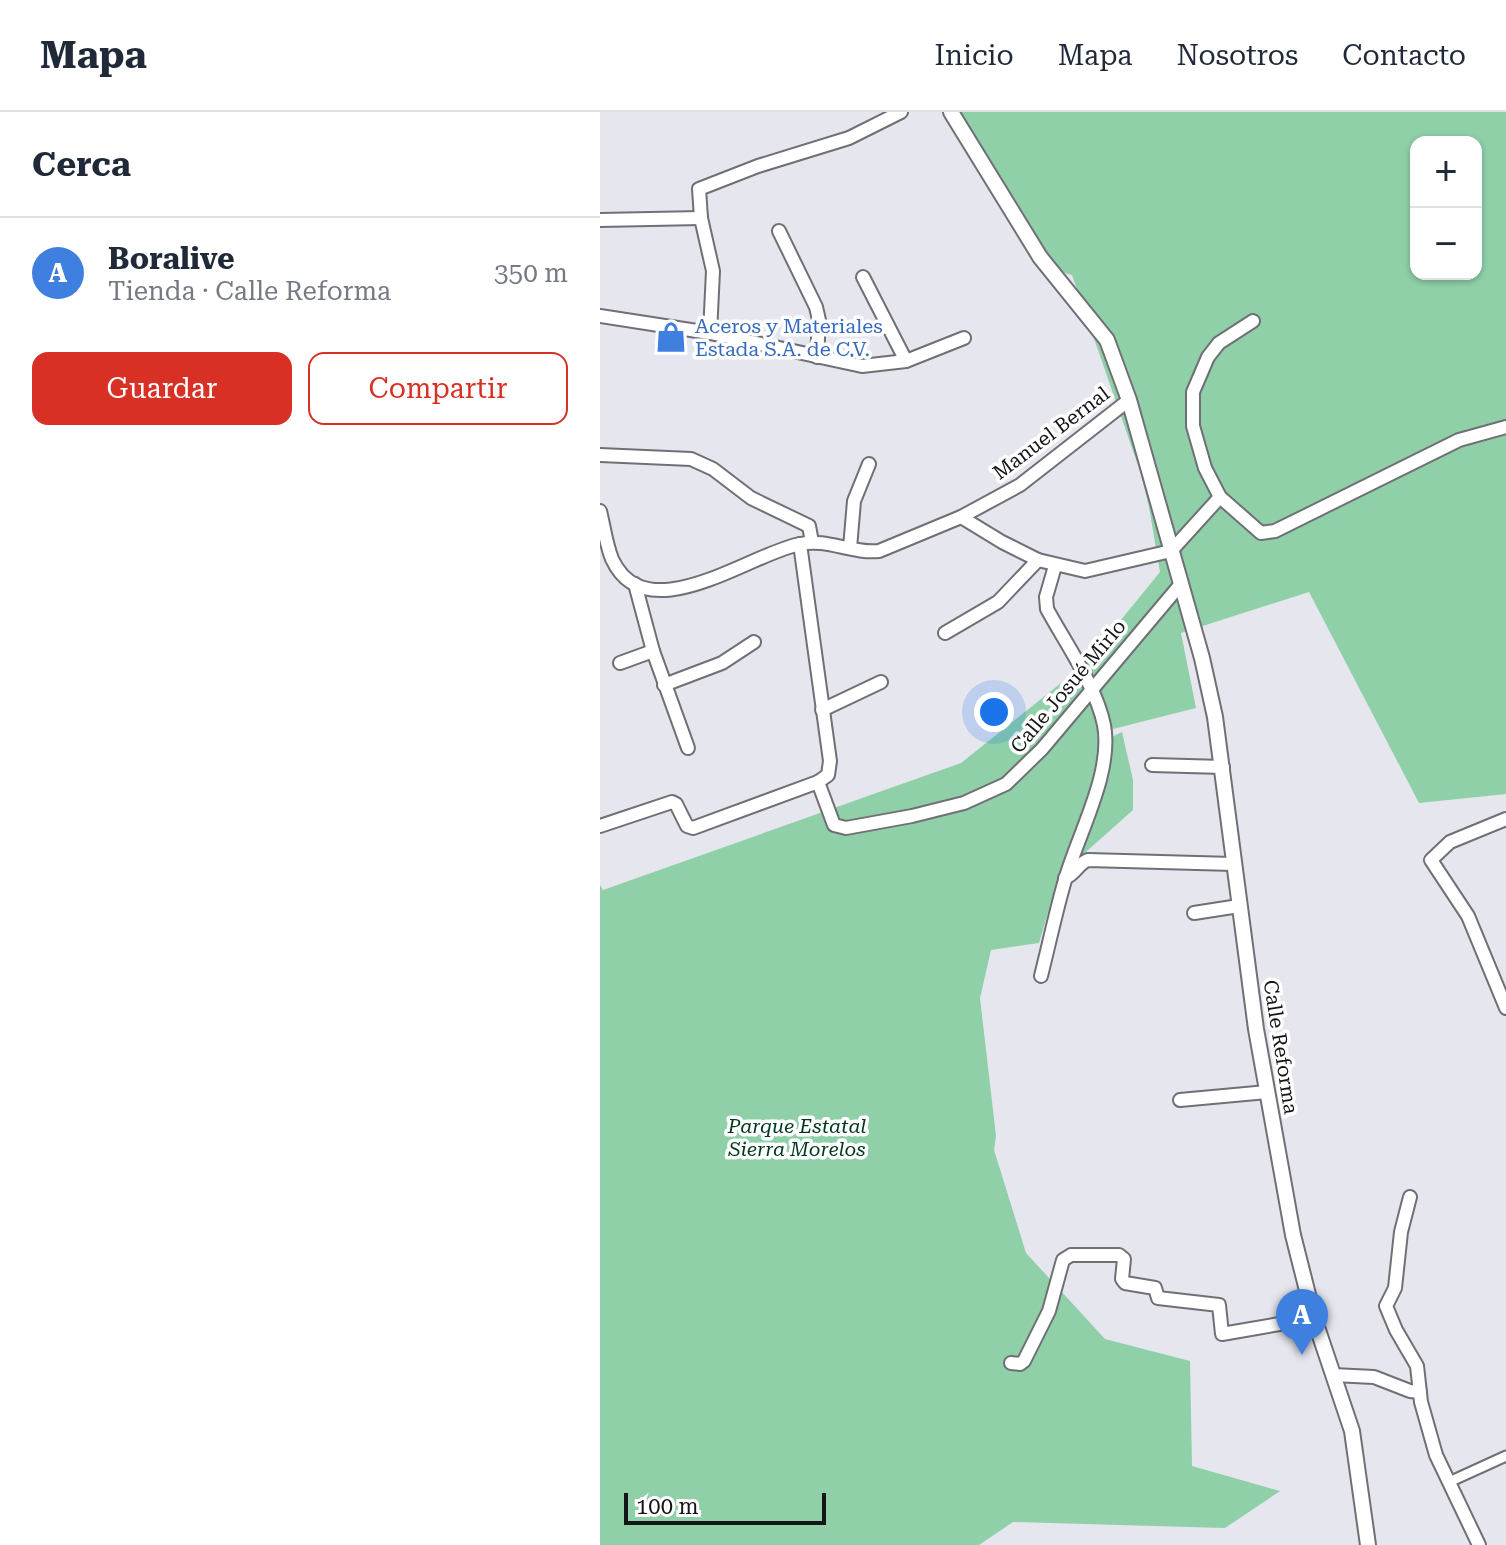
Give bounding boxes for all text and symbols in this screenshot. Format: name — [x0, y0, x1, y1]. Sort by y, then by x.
text: Mapa — [40, 33, 147, 77]
text: Inicio — [934, 39, 1014, 72]
text: Mapa — [1058, 39, 1132, 72]
text: Nosotros — [1176, 39, 1298, 72]
text: Contacto — [1342, 39, 1466, 72]
map controls — [1410, 136, 1482, 280]
button: + — [1410, 136, 1482, 208]
text: Cerca — [32, 144, 131, 184]
button: − — [1410, 208, 1482, 280]
text: Boralive — [108, 241, 235, 276]
text: A — [49, 258, 67, 288]
text: 350 m — [494, 258, 568, 288]
text: Tienda · Calle Reforma — [108, 276, 391, 306]
place label: Aceros y Materiales Estada S.A. de C.V. — [695, 314, 883, 361]
shop icon: Aceros y Materiales Estada S.A. de C.V. — [654, 320, 688, 354]
button: Guardar — [32, 352, 292, 425]
button: Compartir — [308, 352, 568, 425]
street label: Manuel Bernal — [988, 381, 1114, 485]
street label: Calle Josué Mirlo — [1005, 614, 1131, 758]
your location — [974, 692, 1014, 732]
street label: Calle Reforma — [1259, 978, 1303, 1116]
park label: Parque Estatal Sierra Morelos — [727, 1114, 866, 1161]
pin: A — [1276, 1289, 1328, 1355]
scale bar — [624, 1489, 826, 1525]
text: 100 m — [636, 1494, 699, 1519]

